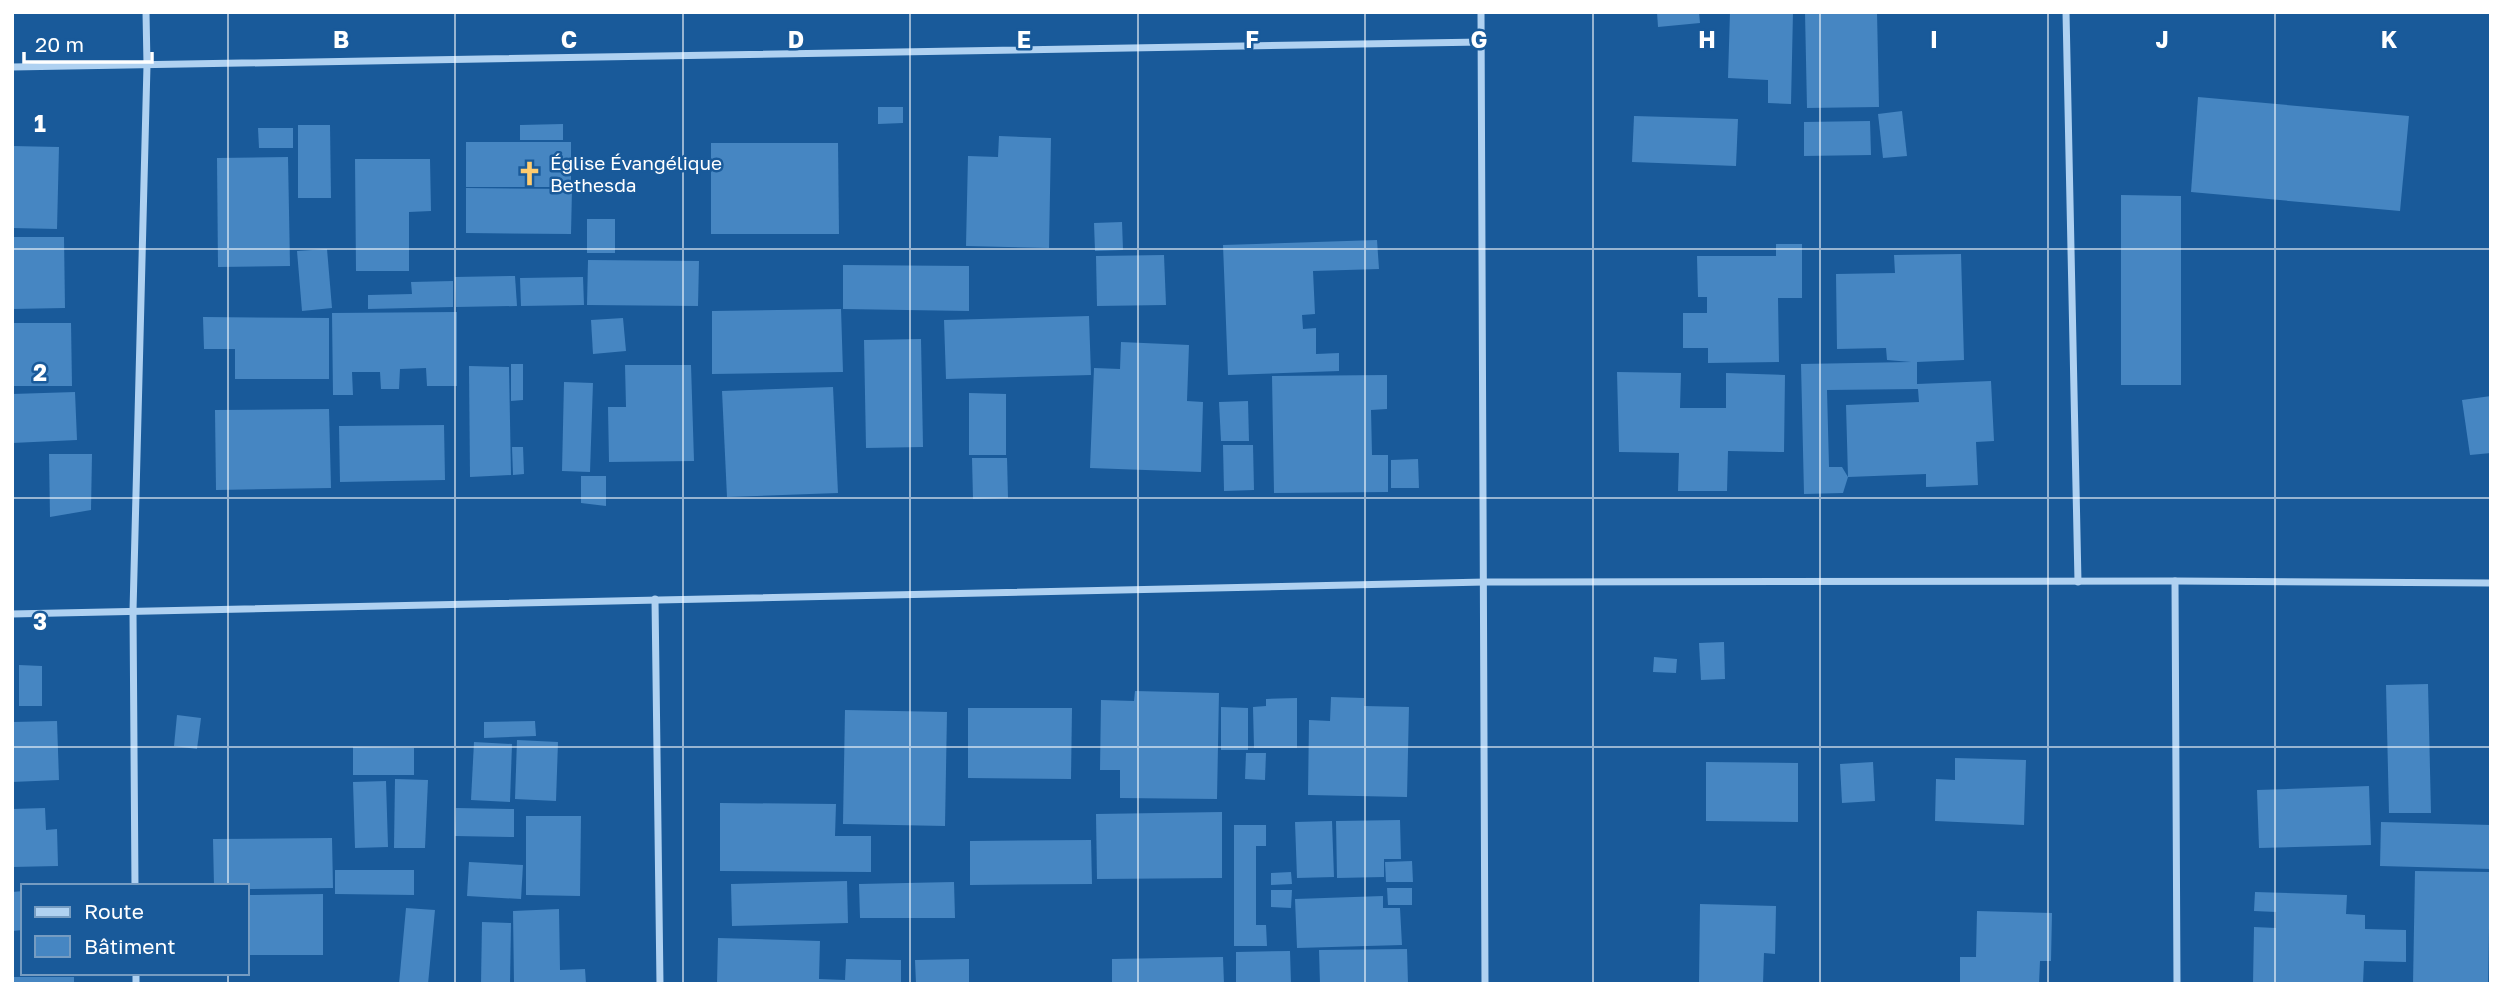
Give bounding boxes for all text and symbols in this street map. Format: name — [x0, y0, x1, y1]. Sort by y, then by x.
scale bar — [24, 21, 152, 65]
text: B — [333, 25, 349, 53]
text: C — [561, 25, 577, 53]
text: D — [788, 25, 804, 53]
text: E — [1017, 25, 1031, 53]
text: F — [1245, 25, 1259, 53]
text: G — [1471, 25, 1487, 53]
text: H — [1698, 25, 1716, 53]
text: I — [1930, 25, 1938, 53]
text: J — [2155, 25, 2169, 53]
text: K — [2381, 25, 2398, 53]
text: 20 m — [35, 31, 84, 57]
text: 1 — [34, 109, 46, 137]
place label: Église Évangélique Bethesda — [550, 151, 722, 196]
church icon: Église Évangélique Bethesda — [516, 159, 544, 187]
text: 2 — [33, 358, 47, 386]
text: 3 — [33, 607, 47, 635]
legend — [21, 884, 248, 975]
text: Route — [84, 898, 144, 924]
text: Bâtiment — [84, 933, 176, 959]

